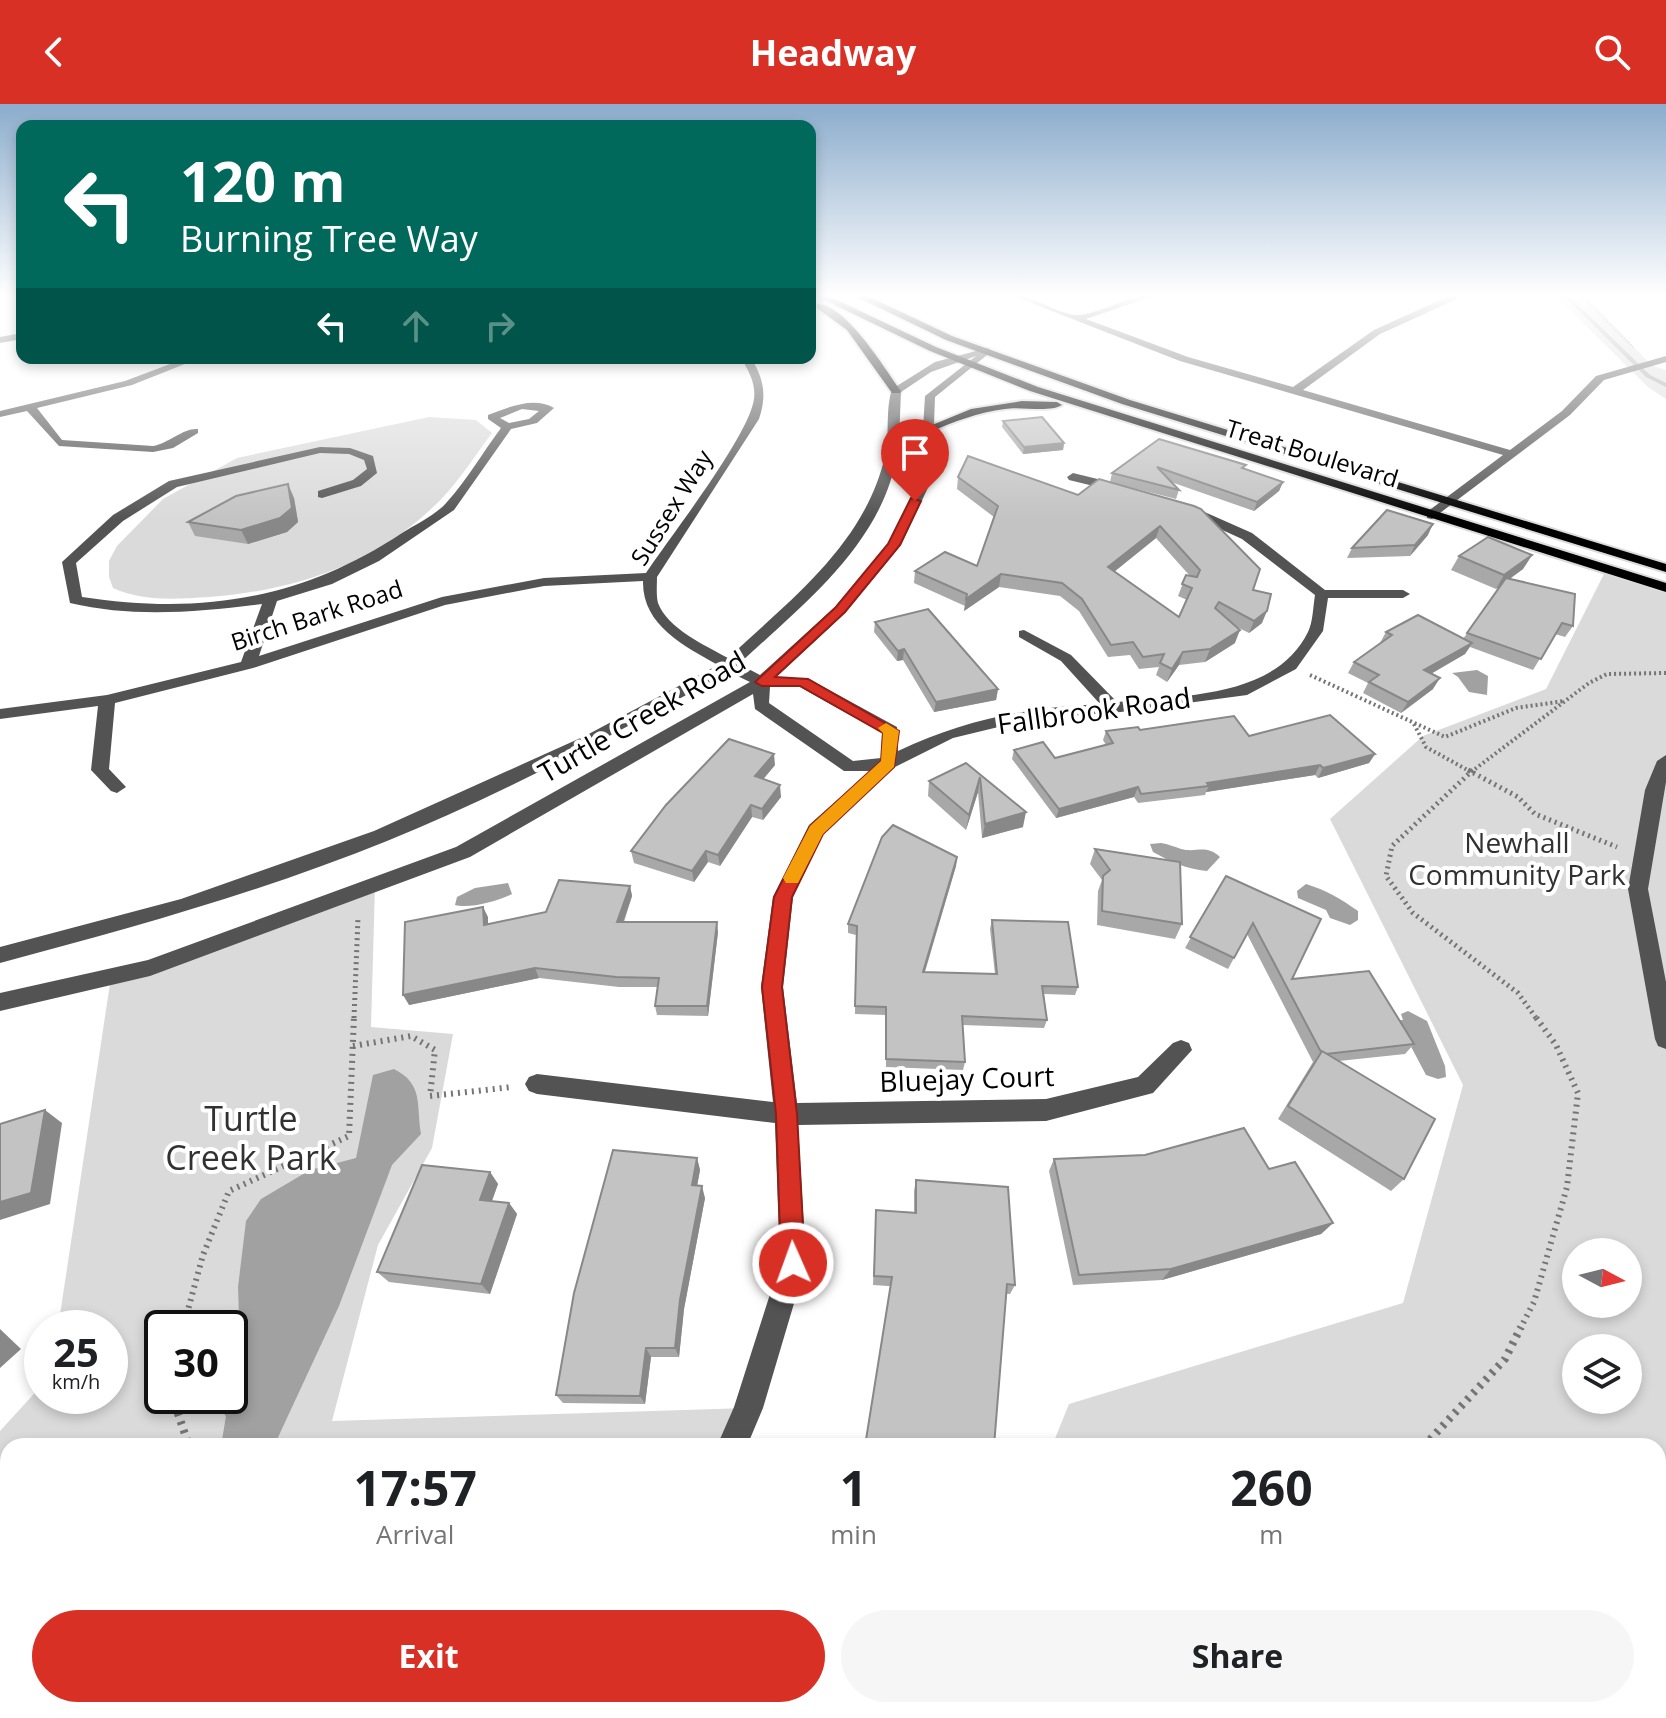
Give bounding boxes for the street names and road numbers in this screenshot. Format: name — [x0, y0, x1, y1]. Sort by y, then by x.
street label: Treat Boulevard — [1222, 411, 1403, 494]
street label: Sussex Way — [622, 442, 720, 571]
street label: Birch Bark Road — [227, 571, 407, 658]
street label: Turtle Creek Road — [531, 641, 752, 791]
street label: Fallbrook Road — [995, 678, 1193, 742]
street label: Bluejay Court — [879, 1056, 1055, 1100]

